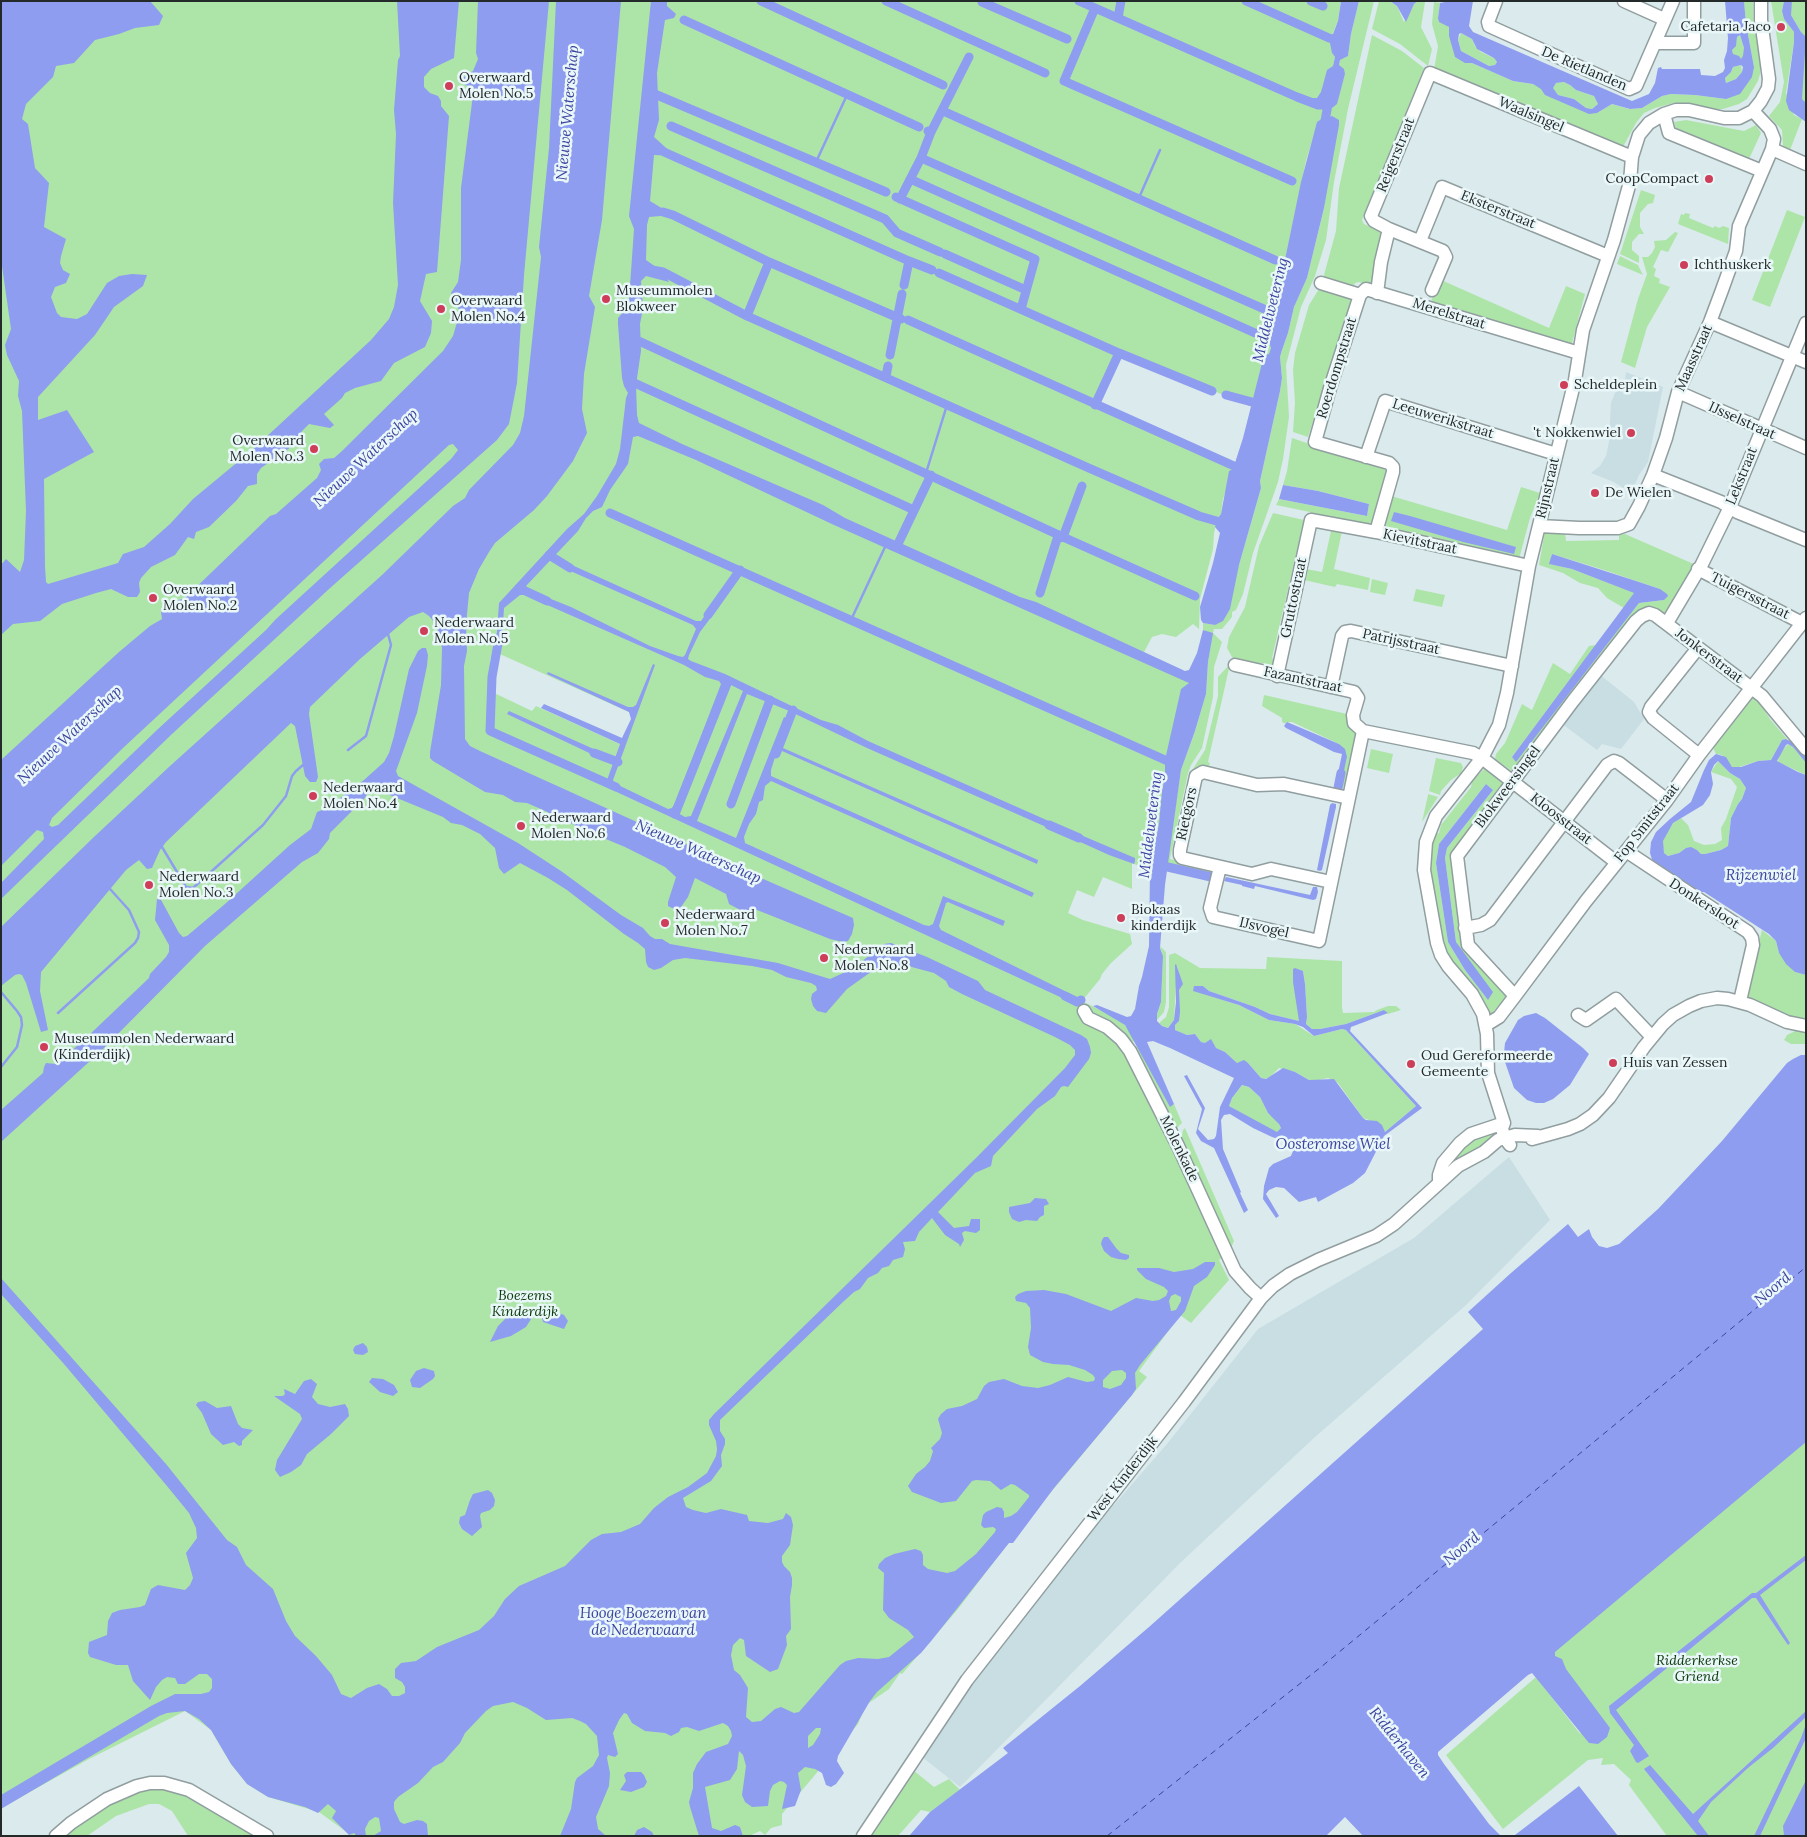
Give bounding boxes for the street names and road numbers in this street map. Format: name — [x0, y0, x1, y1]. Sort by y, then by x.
street label: De Rietlanden — [1539, 43, 1629, 95]
street label: Waalsingel — [1496, 94, 1566, 136]
street label: Reigerstraat — [1373, 115, 1419, 195]
street label: Eksterstraat — [1458, 187, 1538, 233]
street label: Merelstraat — [1411, 295, 1487, 333]
street label: Roerdompstraat — [1314, 315, 1360, 421]
street label: Maasstraat — [1672, 322, 1716, 394]
street label: Leeuwerikstraat — [1390, 396, 1496, 442]
street label: IJsselstraat — [1706, 399, 1778, 443]
street label: Lekstraat — [1723, 445, 1761, 507]
street label: Rijnstraat — [1533, 456, 1563, 520]
street label: Kievitstraat — [1381, 526, 1459, 558]
street label: Gruttostraat — [1277, 556, 1311, 640]
street label: Tuigersstraat — [1708, 569, 1792, 623]
street label: Jonkerstraat — [1672, 625, 1746, 687]
street label: Patrijsstraat — [1361, 626, 1441, 658]
street label: Fazantstraat — [1262, 663, 1344, 697]
street label: Blokweersingel — [1472, 743, 1544, 831]
street label: Fop Smitstraat — [1611, 780, 1683, 866]
street label: Rietgors — [1173, 786, 1201, 842]
street label: Kloosstraat — [1527, 790, 1595, 848]
street label: Donkersloot — [1666, 875, 1742, 933]
street label: IJsvogel — [1238, 914, 1290, 942]
street label: Molenkade — [1156, 1113, 1202, 1185]
street label: West Kinderdijk — [1084, 1433, 1162, 1525]

